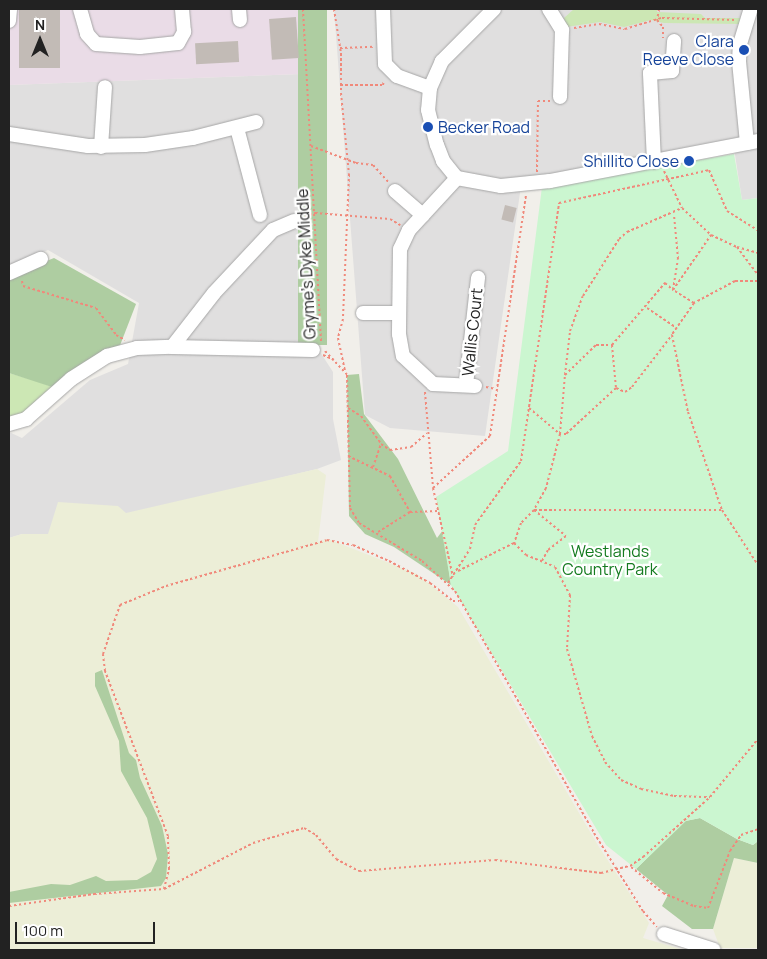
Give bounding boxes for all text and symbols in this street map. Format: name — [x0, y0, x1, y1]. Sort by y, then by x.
north arrow — [15, 15, 65, 65]
text: N — [35, 15, 45, 34]
place label: Clara Reeve Close — [643, 31, 734, 69]
marker: Clara Reeve Close — [738, 44, 750, 56]
place label: Becker Road — [438, 117, 530, 137]
marker: Becker Road — [422, 121, 434, 133]
place label: Shillito Close — [584, 151, 679, 171]
marker: Shillito Close — [683, 155, 695, 167]
street label: Gryme's Dyke Middle — [292, 188, 320, 340]
street label: Wallis Court — [458, 287, 486, 377]
park label: Westlands Country Park — [562, 541, 658, 579]
scale bar — [18, 912, 158, 944]
text: 100 m — [23, 920, 63, 941]

